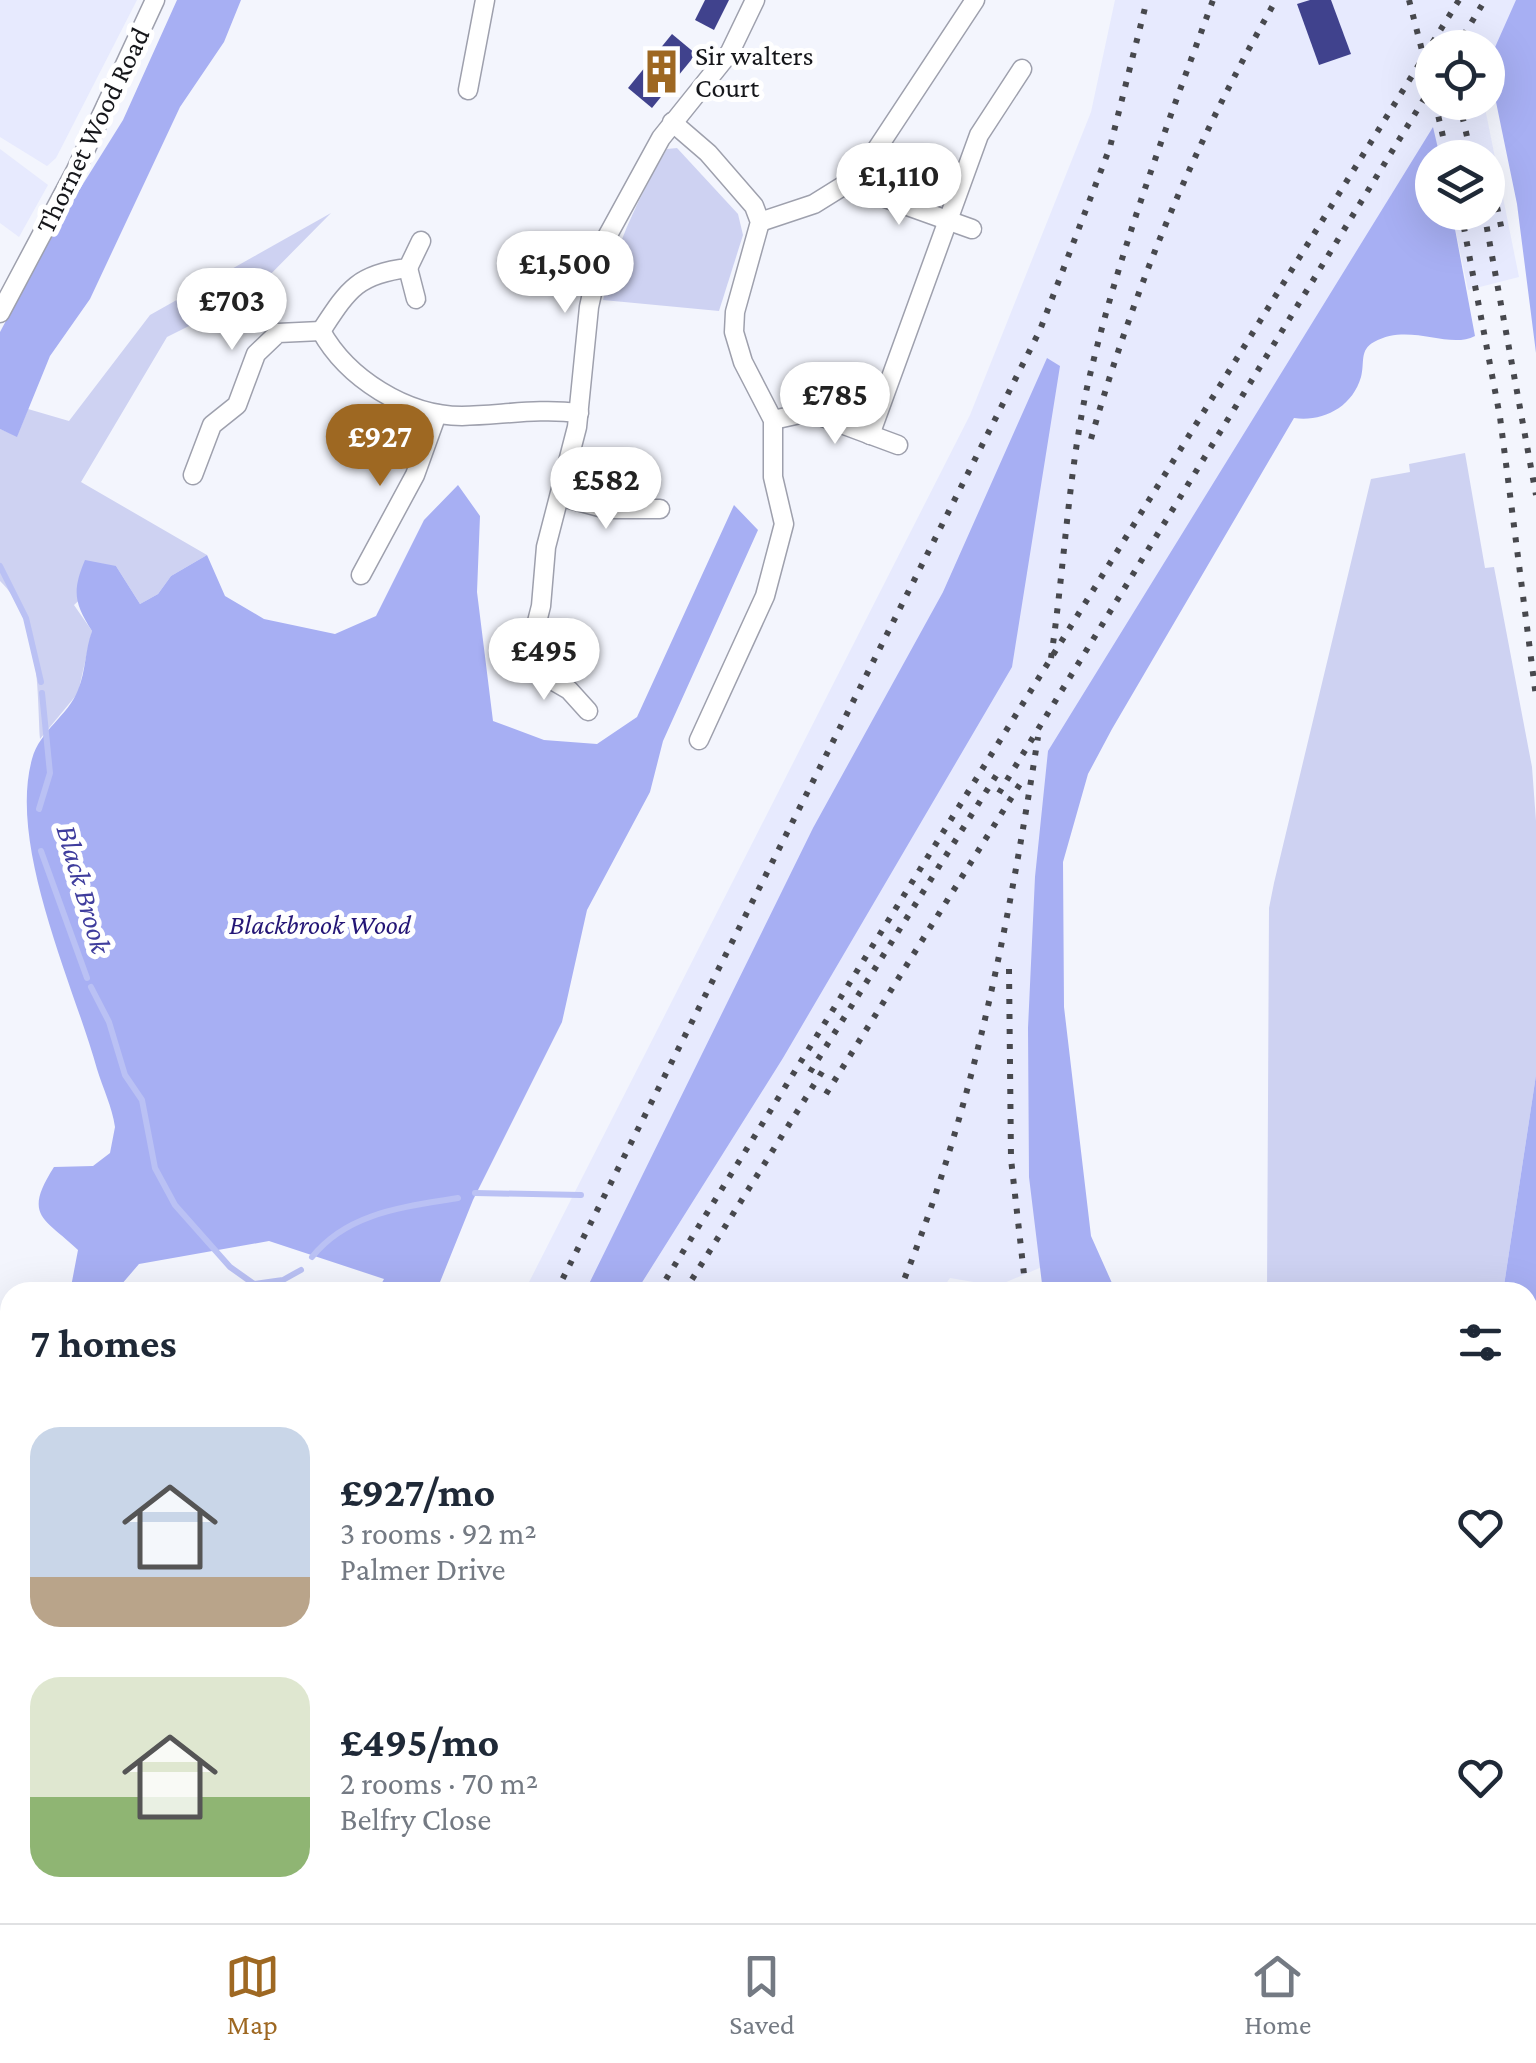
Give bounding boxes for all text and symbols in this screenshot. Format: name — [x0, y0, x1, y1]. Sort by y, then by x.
street label: Thornet Wood Road — [29, 22, 156, 238]
map controls — [1415, 30, 1505, 230]
button: locate — [1415, 30, 1505, 120]
place label: Sir walters Court — [695, 40, 813, 103]
building icon: Sir walters Court — [638, 47, 686, 95]
button: layers — [1415, 140, 1505, 230]
pin: £1,110 — [818, 143, 980, 228]
text: £1,110 — [858, 157, 940, 193]
pin: £1,500 — [484, 231, 646, 316]
text: £1,500 — [519, 245, 611, 281]
pin: £703 — [173, 268, 291, 353]
text: £703 — [199, 282, 265, 318]
pin: £785 — [776, 362, 894, 447]
text: £785 — [802, 376, 868, 412]
pin: £927 — [321, 404, 439, 489]
text: £927 — [348, 418, 412, 454]
pin: £582 — [547, 447, 665, 532]
text: £582 — [572, 461, 640, 497]
pin: £495 — [485, 618, 603, 703]
text: £495 — [511, 632, 577, 668]
water label: Black Brook — [50, 821, 119, 959]
park label: Blackbrook Wood — [229, 909, 412, 940]
icon: filters — [1453, 1315, 1508, 1370]
text: 7 homes — [30, 1319, 177, 1366]
icon: home — [110, 1467, 230, 1587]
text: £927/mo — [340, 1468, 495, 1515]
icon: heart — [1453, 1500, 1508, 1555]
text: 3 rooms · 92 m² — [340, 1515, 537, 1551]
text: Palmer Drive — [340, 1551, 506, 1587]
icon: home — [110, 1717, 230, 1837]
text: £495/mo — [340, 1718, 499, 1765]
icon: heart — [1453, 1750, 1508, 1805]
text: 2 rooms · 70 m² — [340, 1765, 538, 1801]
text: Belfry Close — [340, 1801, 491, 1837]
tab: Map — [225, 1949, 280, 2040]
tab: Saved — [729, 1949, 795, 2040]
tab: Home — [1244, 1949, 1311, 2040]

